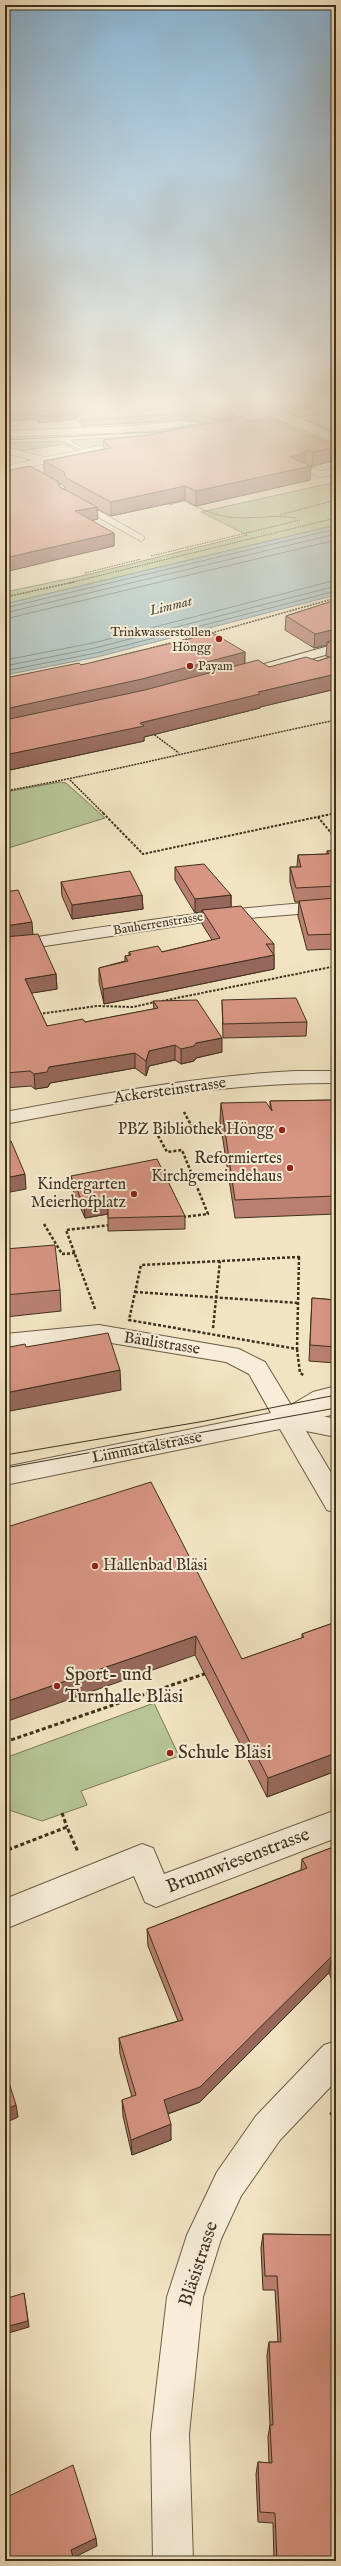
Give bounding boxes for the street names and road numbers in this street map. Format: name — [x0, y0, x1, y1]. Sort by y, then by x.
street label: Bauherrenstrasse — [112, 908, 204, 939]
street label: Ackersteinstrasse — [112, 1073, 227, 1109]
street label: Bäulistrasse — [122, 1328, 202, 1360]
street label: Limmattalstrasse — [90, 1427, 204, 1469]
street label: Brunnwiesenstrasse — [163, 1823, 313, 1899]
street label: Bläsistrasse — [174, 2218, 224, 2310]

